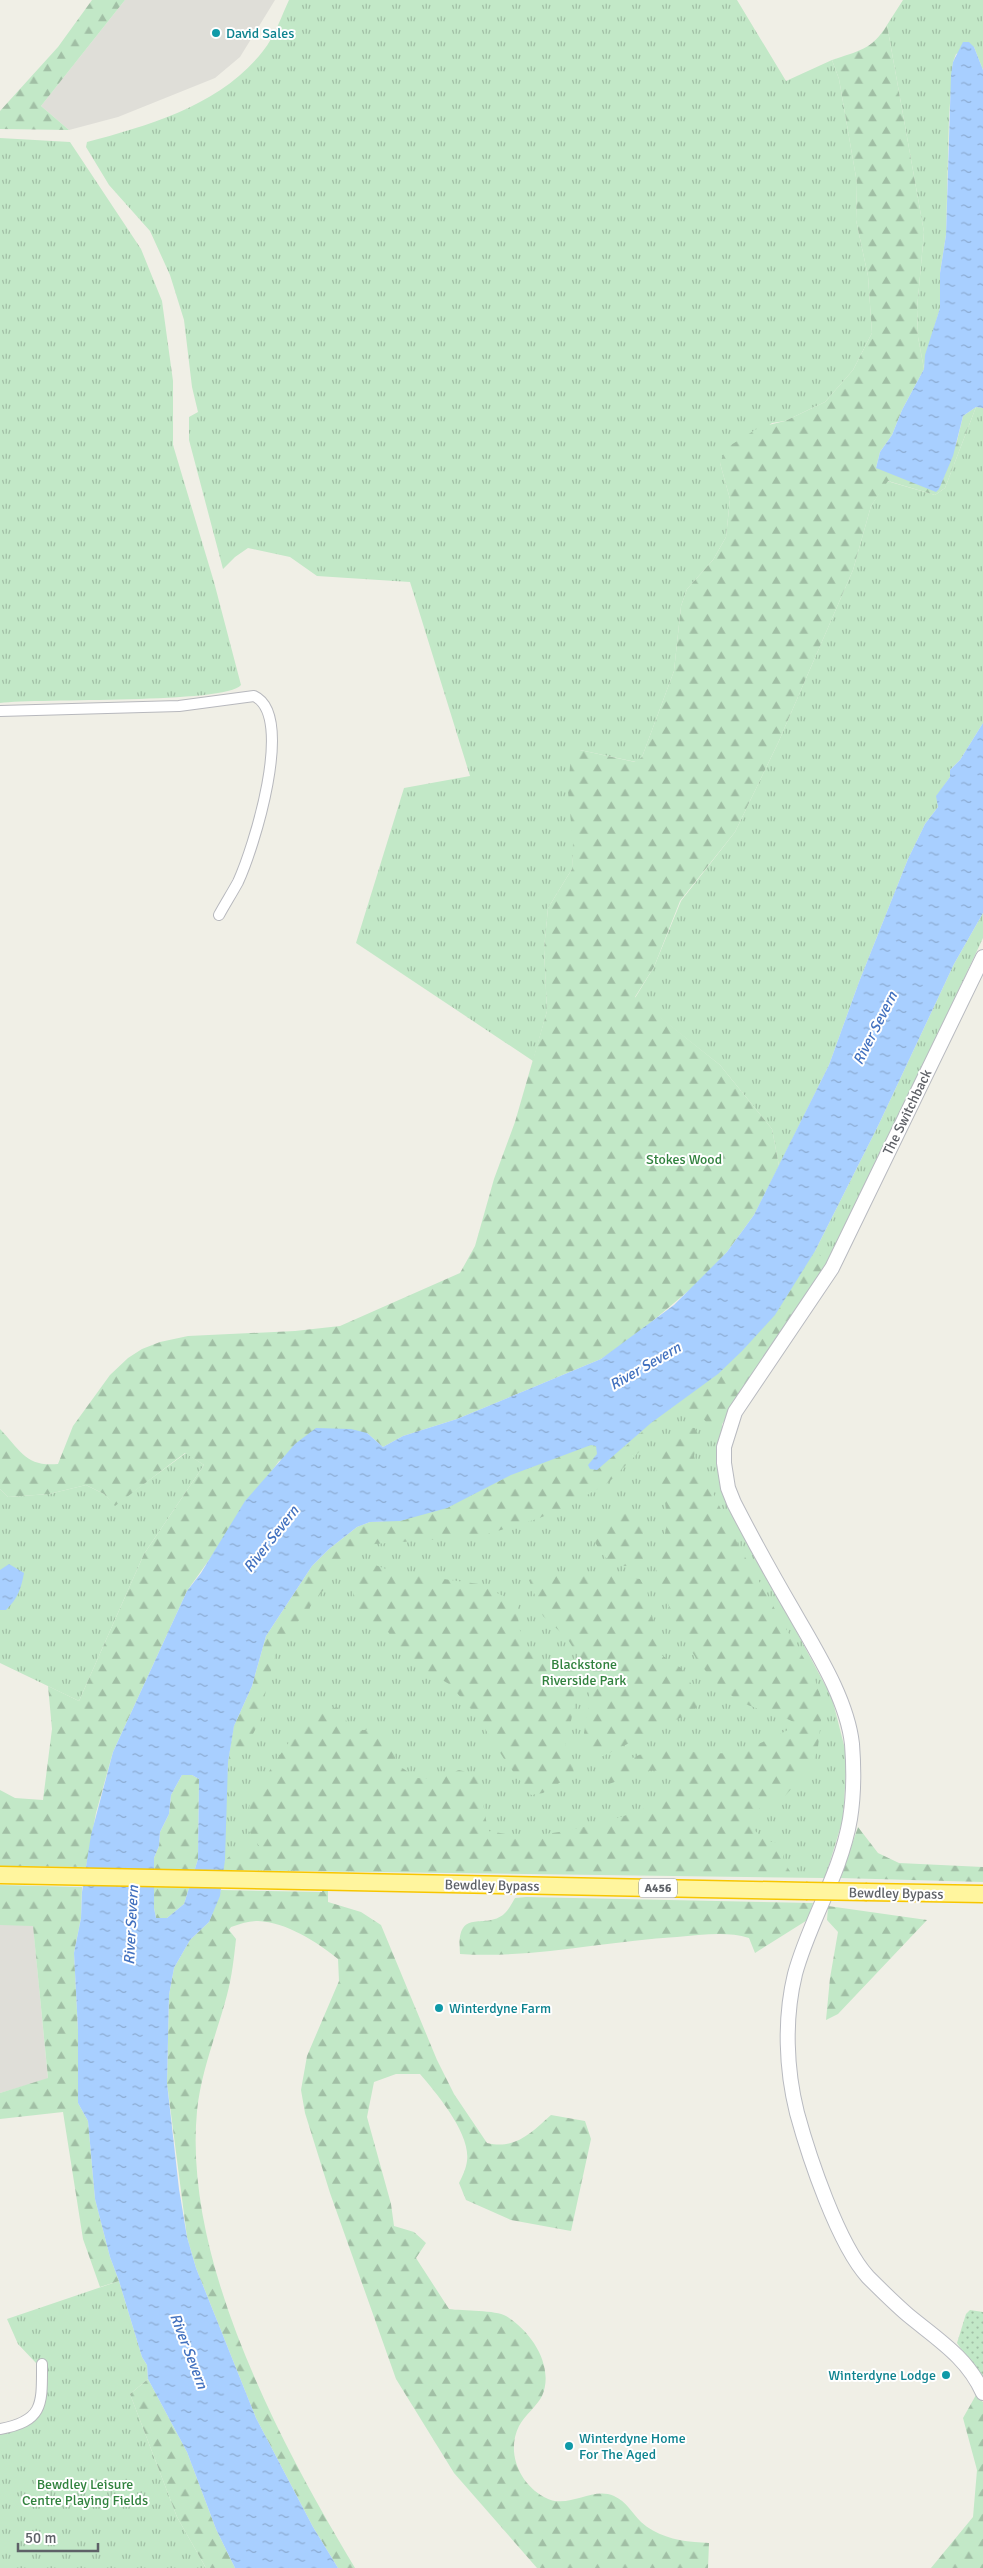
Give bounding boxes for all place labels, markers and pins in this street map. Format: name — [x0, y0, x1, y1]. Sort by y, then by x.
place label: David Sales — [226, 25, 294, 42]
marker: David Sales — [210, 27, 222, 39]
place label: Winterdyne Farm — [449, 2000, 551, 2017]
marker: Winterdyne Farm — [433, 2002, 445, 2014]
place label: Winterdyne Lodge — [828, 2367, 936, 2384]
marker: Winterdyne Lodge — [940, 2369, 952, 2381]
place label: Winterdyne Home For The Aged — [579, 2430, 686, 2463]
marker: Winterdyne Home For The Aged — [563, 2440, 575, 2452]

